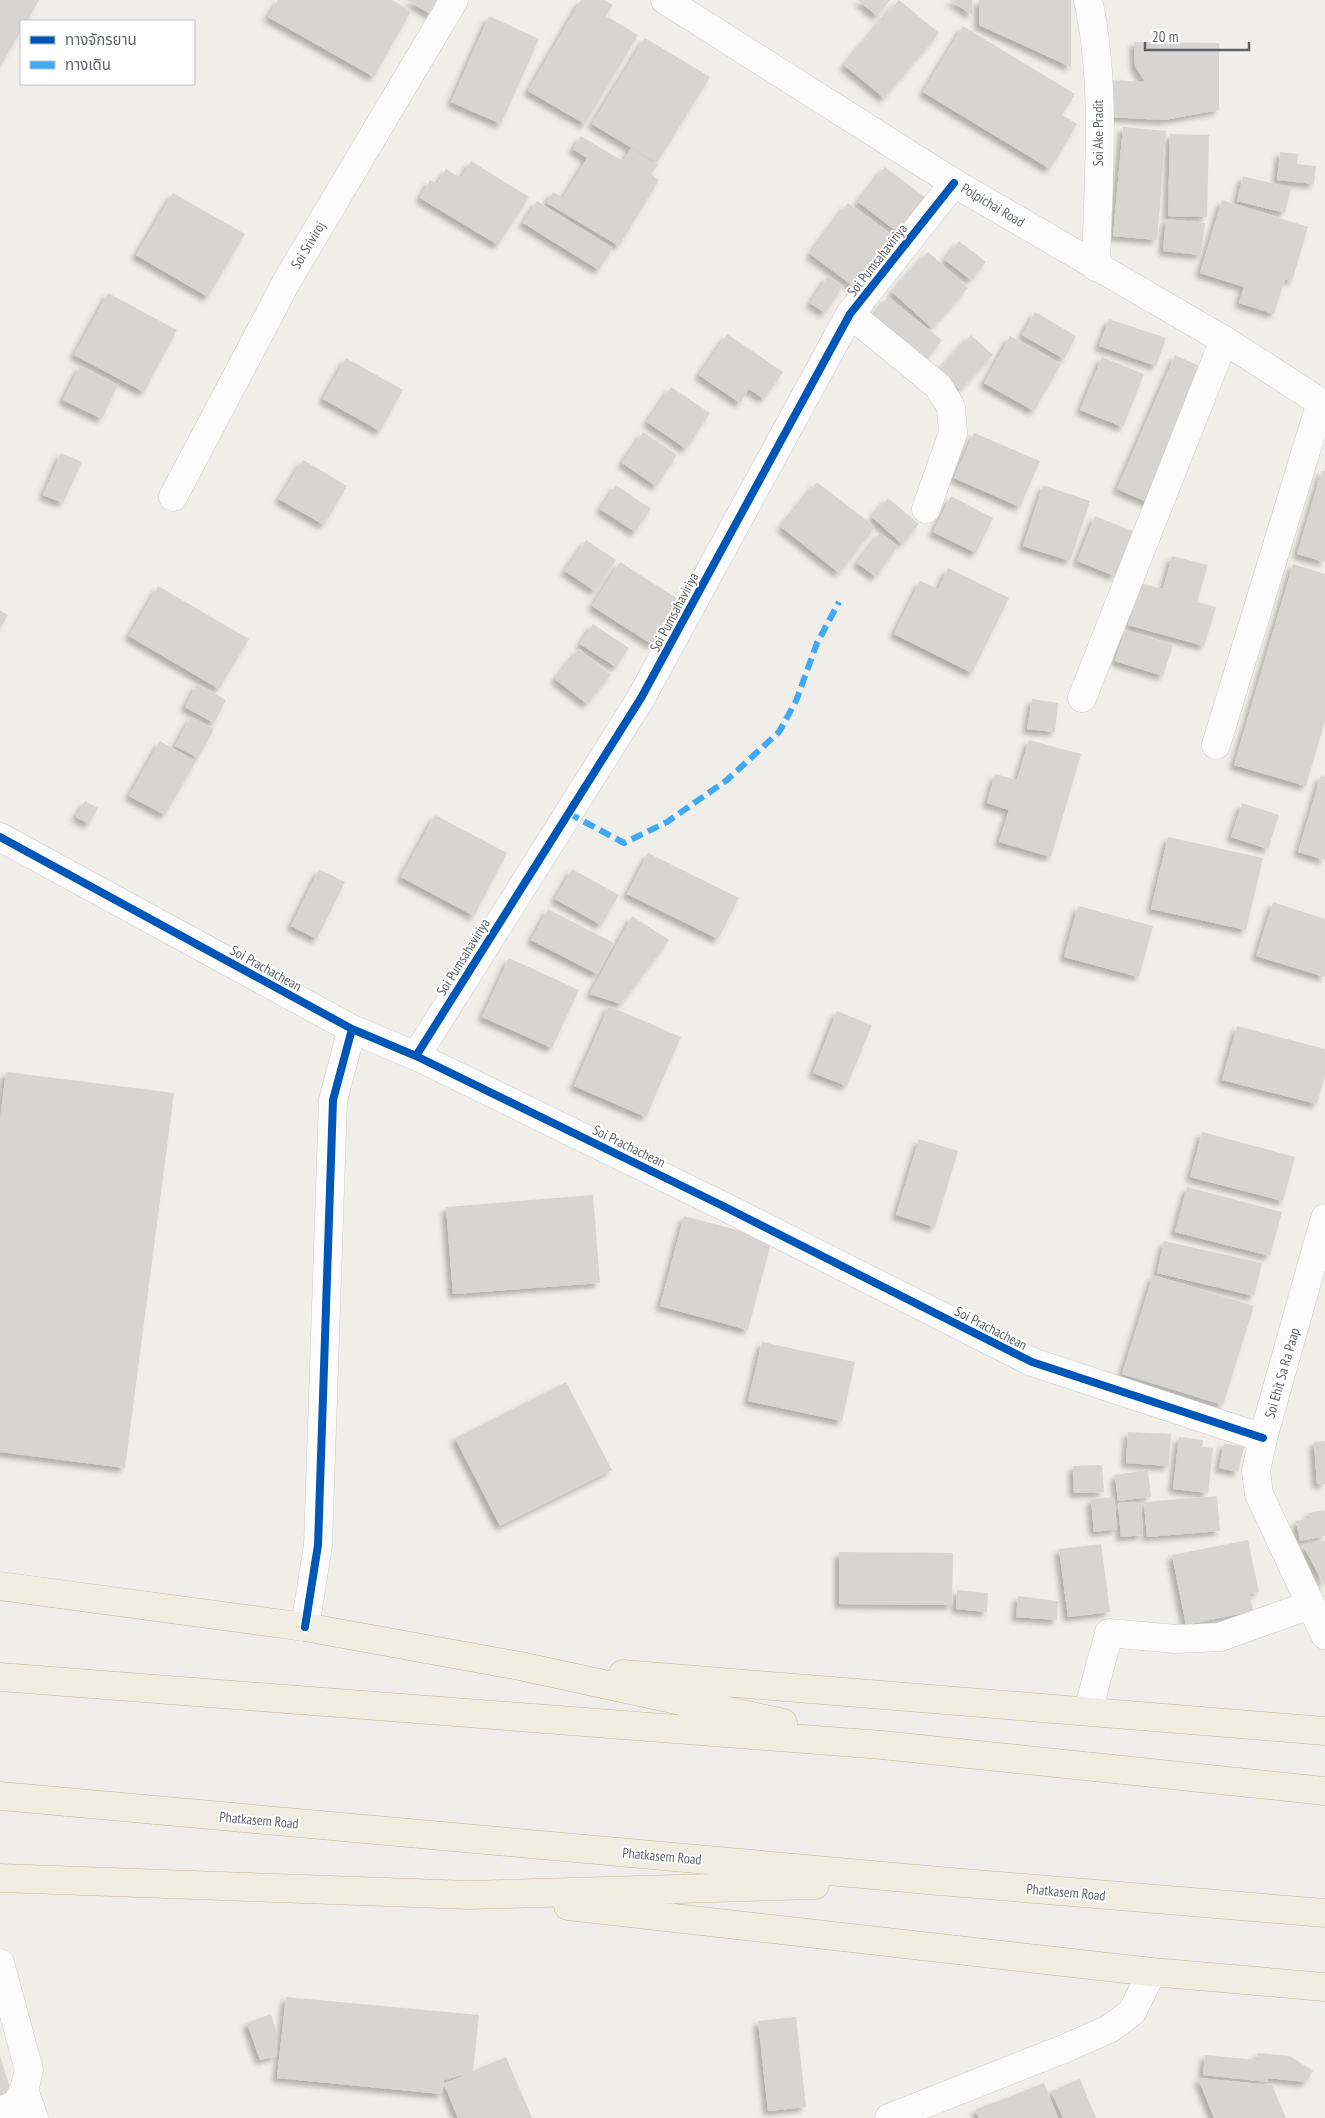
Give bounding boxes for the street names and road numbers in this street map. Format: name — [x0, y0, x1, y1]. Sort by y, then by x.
street label: Soi Ake Pradit — [1089, 100, 1107, 166]
street label: Polpichai Road — [958, 179, 1028, 231]
street label: Soi Sriviroj — [287, 218, 329, 272]
street label: Soi Pumsahaviriya — [843, 220, 911, 300]
street label: Soi Pumsahaviriya — [646, 569, 702, 655]
street label: Soi Pumsahaviriya — [432, 915, 494, 999]
street label: Soi Prachachean — [227, 941, 305, 995]
street label: Soi Prachachean — [590, 1121, 668, 1171]
street label: Soi Prachachean — [952, 1302, 1030, 1354]
street label: Soi Ehit Sa Ra Paap — [1261, 1326, 1303, 1420]
street label: Phatkasem Road — [219, 1808, 299, 1832]
street label: Phatkasem Road — [622, 1844, 702, 1868]
street label: Phatkasem Road — [1026, 1880, 1106, 1904]

